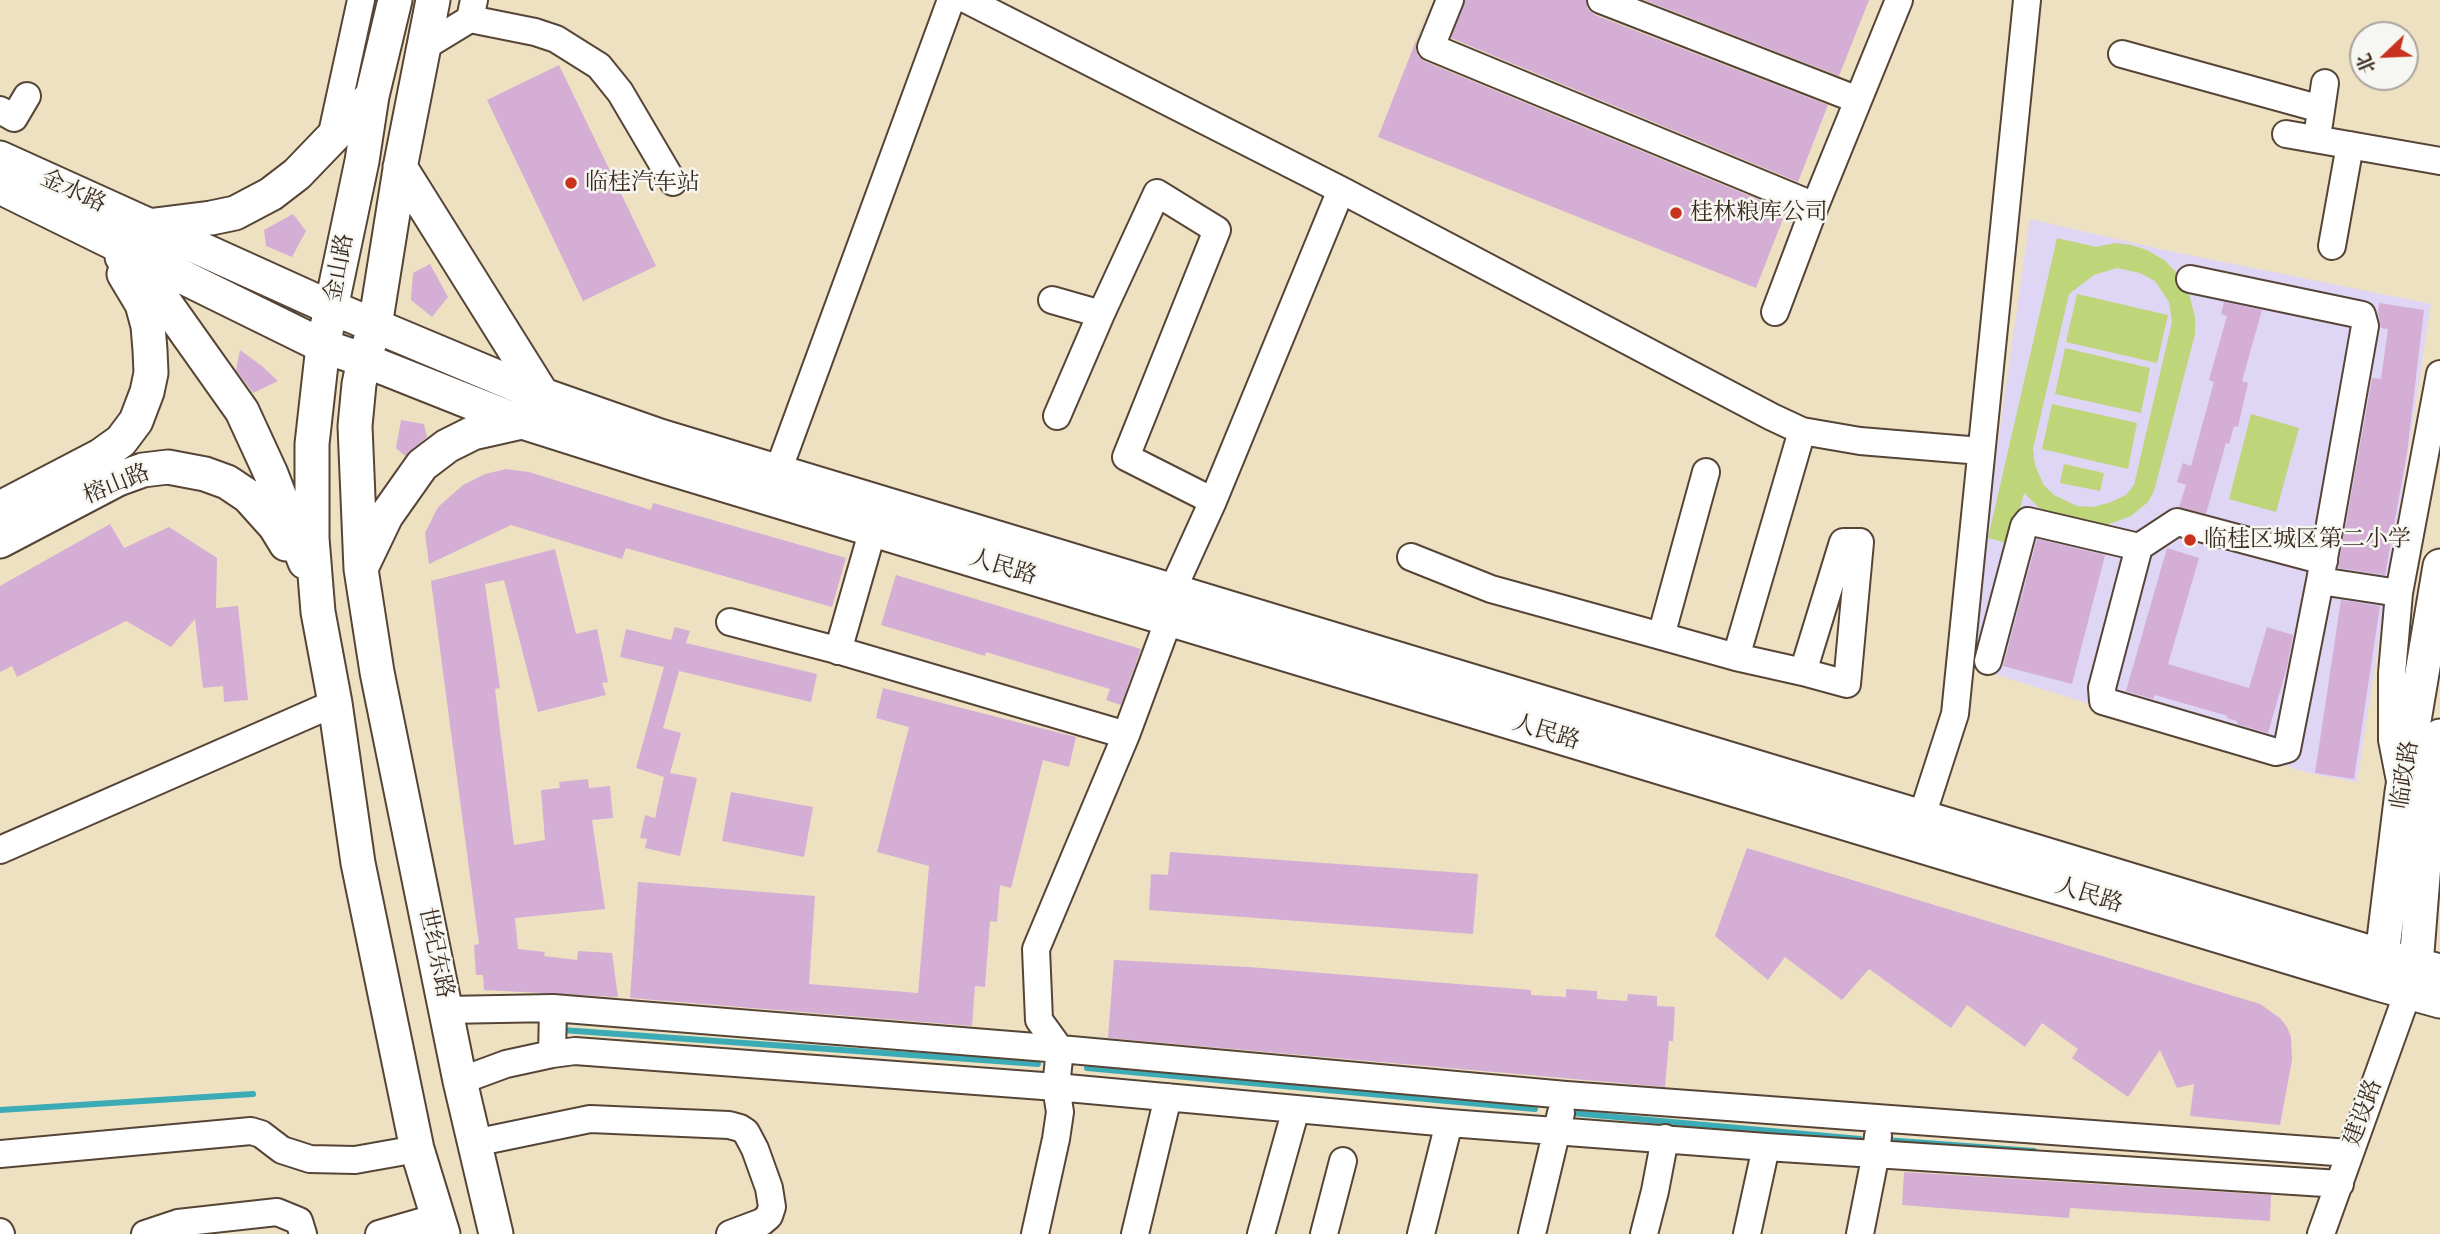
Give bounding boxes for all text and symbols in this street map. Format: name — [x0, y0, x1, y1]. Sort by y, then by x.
north arrow — [2349, 21, 2419, 91]
text: 北 — [2353, 50, 2380, 76]
street label: 金水路 — [36, 165, 110, 219]
place label: 临桂汽车站 — [585, 169, 700, 197]
marker: 临桂汽车站 — [563, 175, 579, 191]
place label: 桂林粮库公司 — [1690, 199, 1828, 227]
marker: 桂林粮库公司 — [1668, 205, 1684, 221]
street label: 金山路 — [320, 232, 360, 304]
street label: 榕山路 — [80, 459, 154, 511]
place label: 临桂区城区第二小学 — [2204, 526, 2411, 554]
marker: 临桂区城区第二小学 — [2182, 532, 2198, 548]
street label: 人民路 — [966, 545, 1040, 591]
street label: 人民路 — [1509, 710, 1583, 756]
street label: 临政路 — [2387, 739, 2425, 811]
street label: 人民路 — [2052, 873, 2126, 919]
street label: 世纪东路 — [412, 905, 458, 1001]
street label: 建设路 — [2339, 1076, 2389, 1150]

